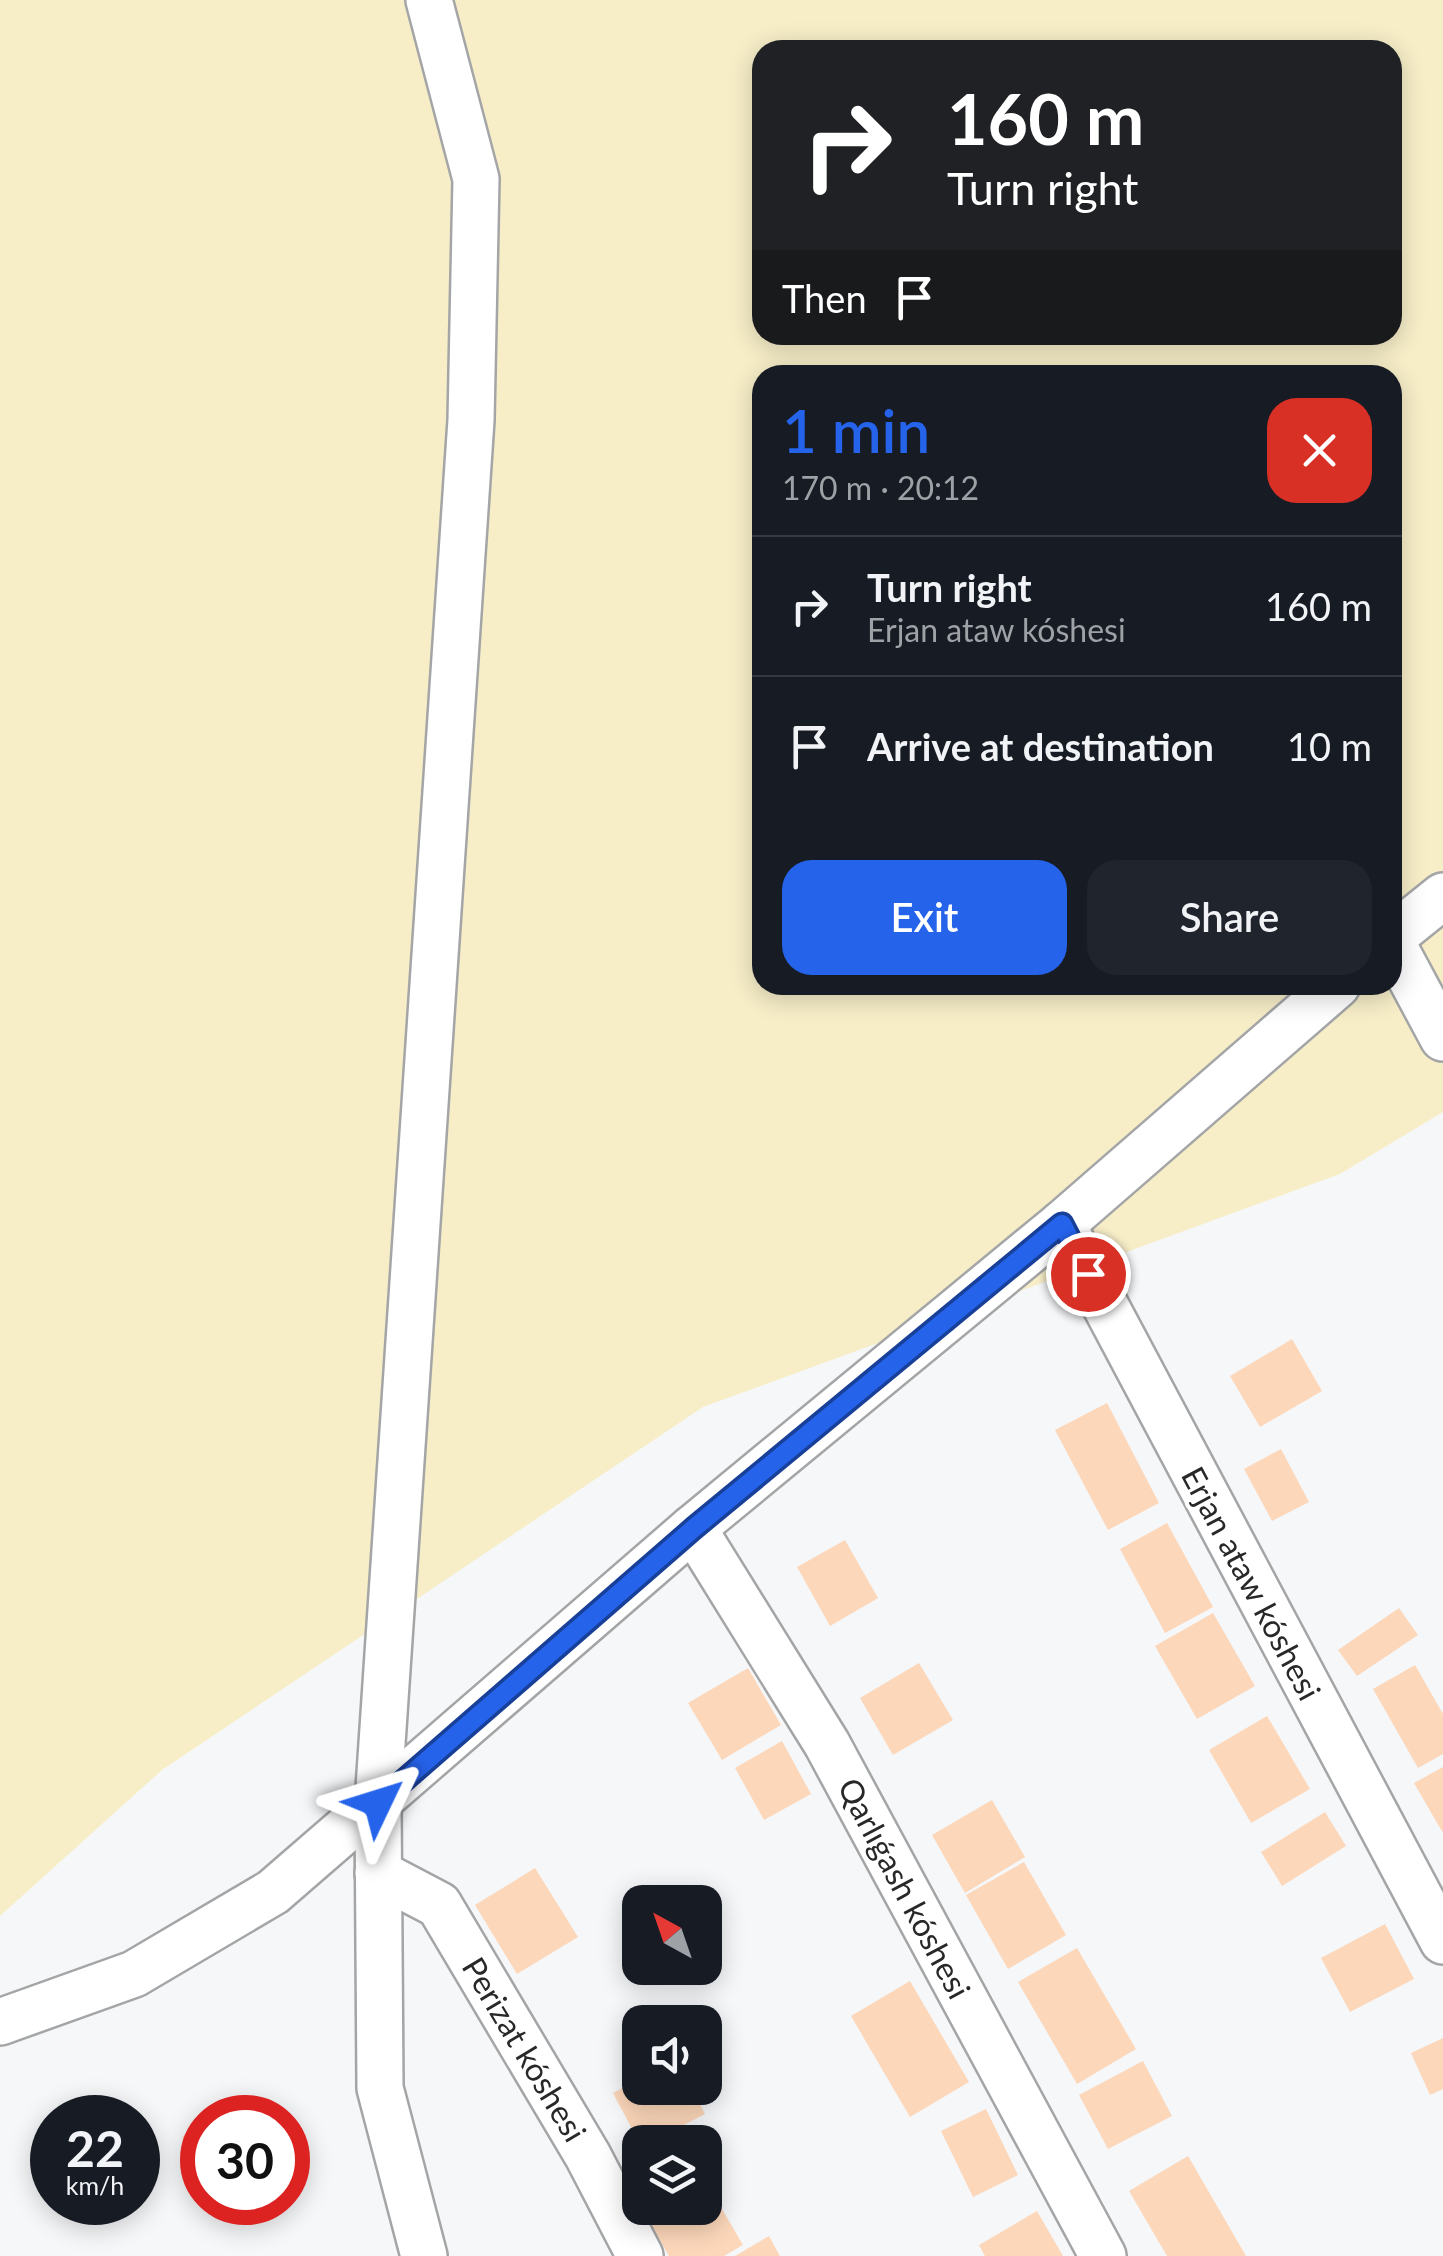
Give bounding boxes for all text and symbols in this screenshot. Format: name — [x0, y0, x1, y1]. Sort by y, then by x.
text: 160 m — [947, 76, 1144, 160]
icon: right — [782, 80, 912, 210]
text: Turn right — [947, 161, 1138, 215]
icon: arrive — [887, 270, 942, 325]
text: Then — [782, 275, 867, 321]
text: 1 min — [782, 394, 930, 466]
button: close — [1267, 398, 1372, 503]
text: 170 m · 20:12 — [782, 468, 979, 507]
text: Turn right — [867, 564, 1032, 610]
icon: right — [782, 579, 837, 634]
text: 160 m — [1265, 583, 1372, 629]
text: Erjan ataw kóshesi — [867, 610, 1126, 649]
icon: arrive — [782, 719, 837, 774]
text: Arrive at destination — [867, 723, 1214, 769]
text: 10 m — [1287, 723, 1372, 769]
button: Exit — [782, 860, 1067, 975]
button: Share — [1087, 860, 1372, 975]
pin — [1046, 1232, 1131, 1317]
icon: arrive — [1061, 1247, 1116, 1302]
street label: Erjan ataw kóshesi — [1174, 1460, 1330, 1706]
position arrow — [326, 1751, 430, 1855]
street label: Qarlıǵash kóshesi — [830, 1771, 980, 2005]
north arrow — [622, 1885, 722, 1985]
map controls — [622, 1885, 722, 2225]
street label: Perizat kóshesi — [455, 1950, 595, 2148]
button: sound — [622, 2005, 722, 2105]
speed limit sign: 30 — [180, 2095, 310, 2225]
text: 22 — [66, 2118, 124, 2178]
button: layers — [622, 2125, 722, 2225]
text: km/h — [66, 2170, 124, 2200]

